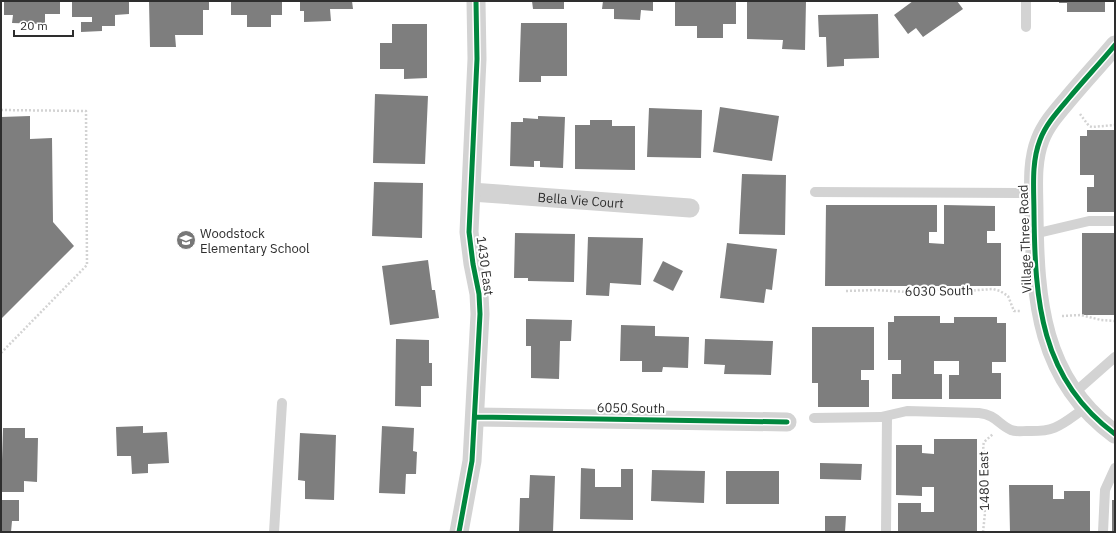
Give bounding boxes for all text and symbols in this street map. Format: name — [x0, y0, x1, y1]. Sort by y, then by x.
scale bar — [14, 12, 73, 38]
text: 20 m — [20, 18, 48, 33]
street label: Village Three Road — [1015, 184, 1035, 294]
street label: Bella Vie Court — [537, 188, 624, 212]
place label: Woodstock Elementary School — [200, 225, 310, 257]
school or university icon: Woodstock Elementary School — [175, 229, 197, 251]
street label: 1430 East — [472, 235, 498, 297]
street label: 6030 South — [905, 282, 973, 300]
street label: 6050 South — [597, 399, 665, 417]
street label: 1480 East — [975, 451, 993, 511]

